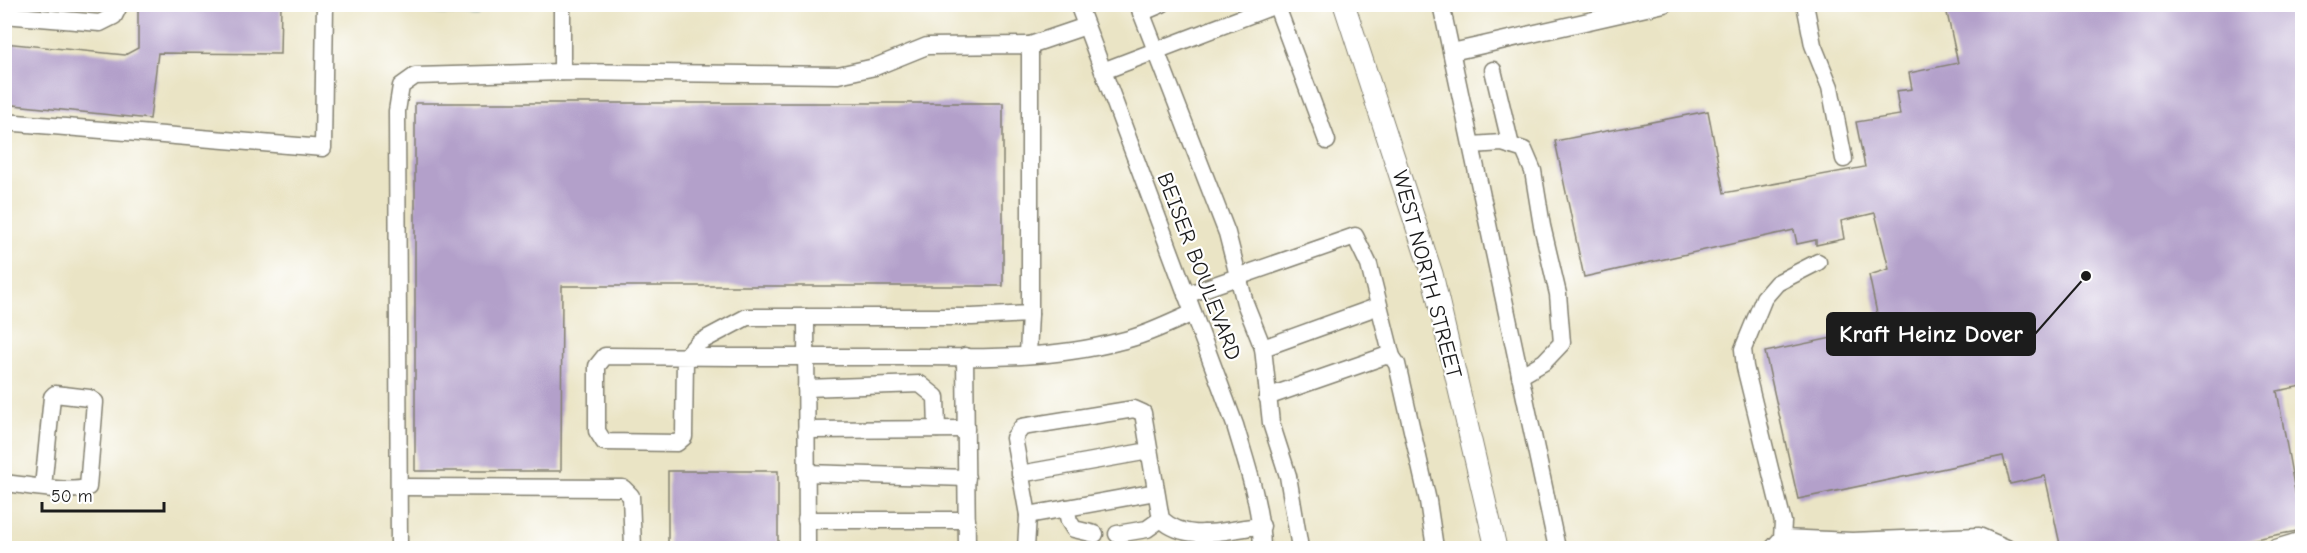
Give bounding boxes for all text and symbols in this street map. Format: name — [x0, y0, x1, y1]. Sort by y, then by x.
street label: WEST NORTH STREET — [1387, 167, 1467, 382]
street label: BEISER BOULEVARD — [1151, 169, 1247, 364]
callout: Kraft Heinz Dover — [1827, 313, 2035, 355]
text: Kraft Heinz Dover — [1839, 320, 2023, 348]
scale bar — [42, 475, 164, 513]
text: 50 m — [51, 486, 93, 507]

